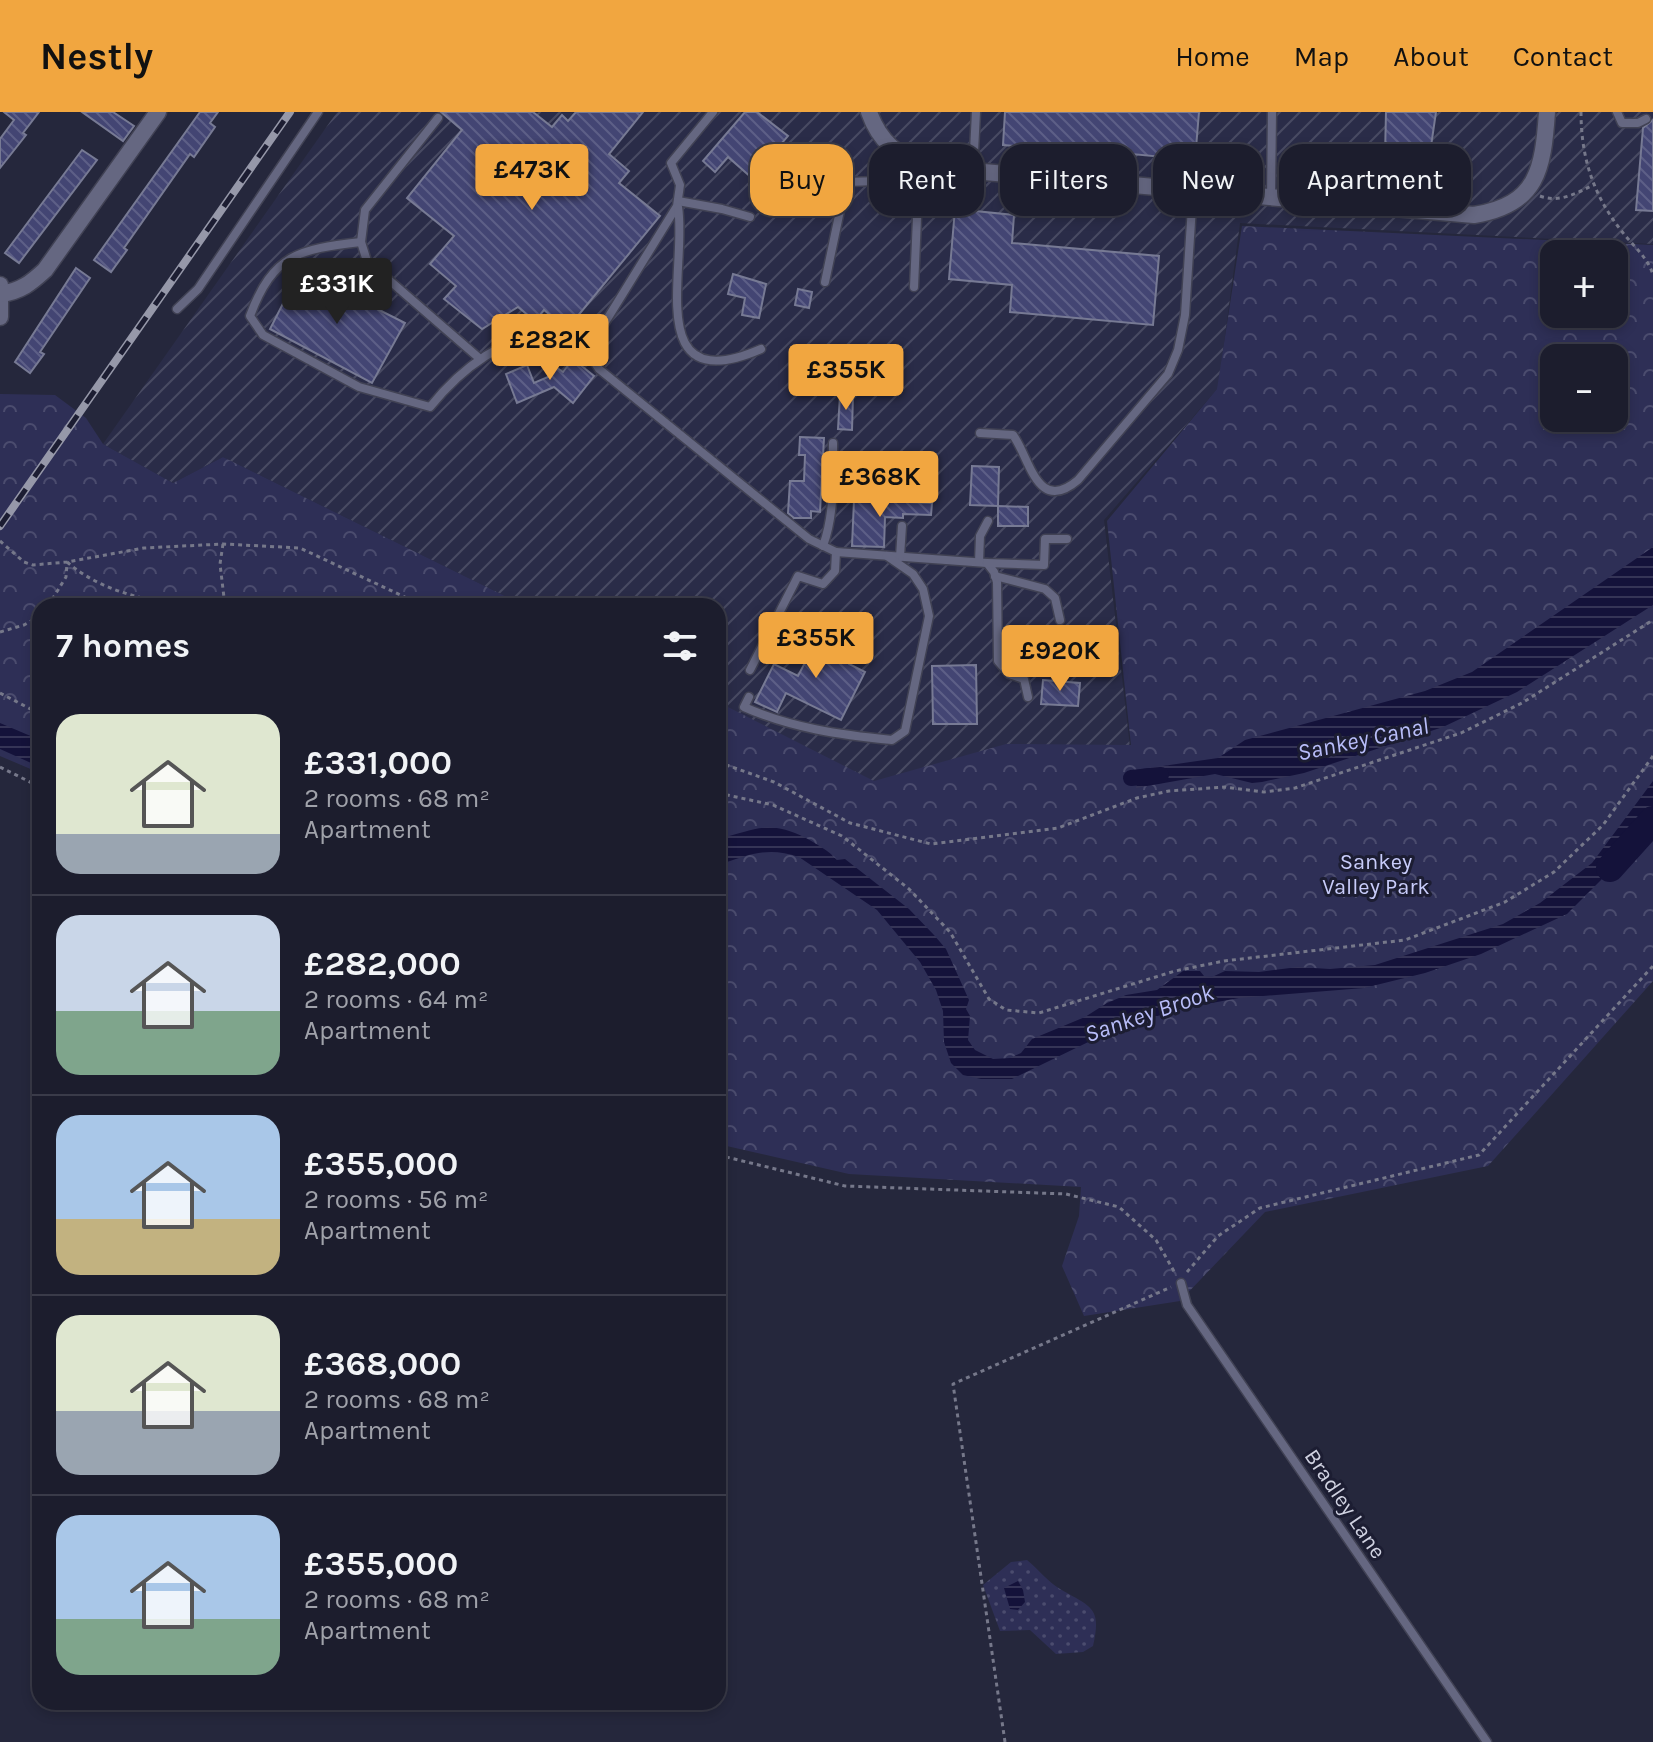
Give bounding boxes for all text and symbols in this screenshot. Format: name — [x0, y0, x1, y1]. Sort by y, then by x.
text: Nestly — [40, 34, 153, 79]
text: Home — [1175, 40, 1250, 73]
text: Map — [1294, 40, 1349, 73]
text: About — [1393, 40, 1469, 73]
text: Contact — [1513, 40, 1613, 73]
pin: £473K — [476, 144, 588, 212]
chip: Buy — [750, 144, 853, 216]
chip: Rent — [869, 144, 984, 216]
chip: Filters — [1000, 144, 1137, 216]
chip: New — [1153, 144, 1263, 216]
chip: Apartment — [1279, 144, 1471, 216]
text: £473K — [493, 154, 571, 185]
map controls — [1540, 240, 1628, 432]
button: + — [1540, 240, 1628, 328]
pin: £331K — [281, 258, 393, 326]
text: £331K — [300, 268, 374, 299]
pin: £282K — [494, 314, 606, 382]
text: £282K — [510, 324, 590, 355]
pin: £355K — [790, 344, 902, 412]
button: − — [1540, 344, 1628, 432]
text: £355K — [806, 354, 886, 385]
pin: £368K — [824, 451, 936, 519]
text: £368K — [839, 461, 921, 492]
pin: £355K — [760, 612, 872, 680]
text: £355K — [776, 622, 856, 653]
icon: filters — [658, 624, 702, 668]
pin: £920K — [1004, 625, 1116, 693]
text: 7 homes — [56, 626, 190, 666]
text: £920K — [1020, 635, 1100, 666]
water label: Sankey Canal — [1295, 711, 1431, 767]
text: £331,000 — [304, 743, 452, 783]
icon: home — [120, 746, 216, 842]
text: 2 rooms · 68 m² — [304, 783, 490, 814]
text: Apartment — [304, 814, 431, 845]
park label: Sankey Valley Park — [1322, 849, 1430, 900]
text: £282,000 — [304, 944, 461, 984]
icon: home — [120, 947, 216, 1043]
water label: Sankey Brook — [1081, 978, 1218, 1048]
text: 2 rooms · 64 m² — [304, 984, 488, 1015]
text: Apartment — [304, 1015, 431, 1046]
text: £355,000 — [304, 1144, 458, 1184]
icon: home — [120, 1147, 216, 1243]
text: 2 rooms · 56 m² — [304, 1184, 489, 1215]
text: Apartment — [304, 1215, 431, 1246]
text: £368,000 — [304, 1344, 461, 1384]
icon: home — [120, 1347, 216, 1443]
text: 2 rooms · 68 m² — [304, 1384, 490, 1415]
text: Apartment — [304, 1415, 431, 1446]
street label: Bradley Lane — [1299, 1444, 1391, 1564]
text: £355,000 — [304, 1544, 458, 1584]
icon: home — [120, 1547, 216, 1643]
text: 2 rooms · 68 m² — [304, 1584, 490, 1615]
text: Apartment — [304, 1615, 431, 1646]

